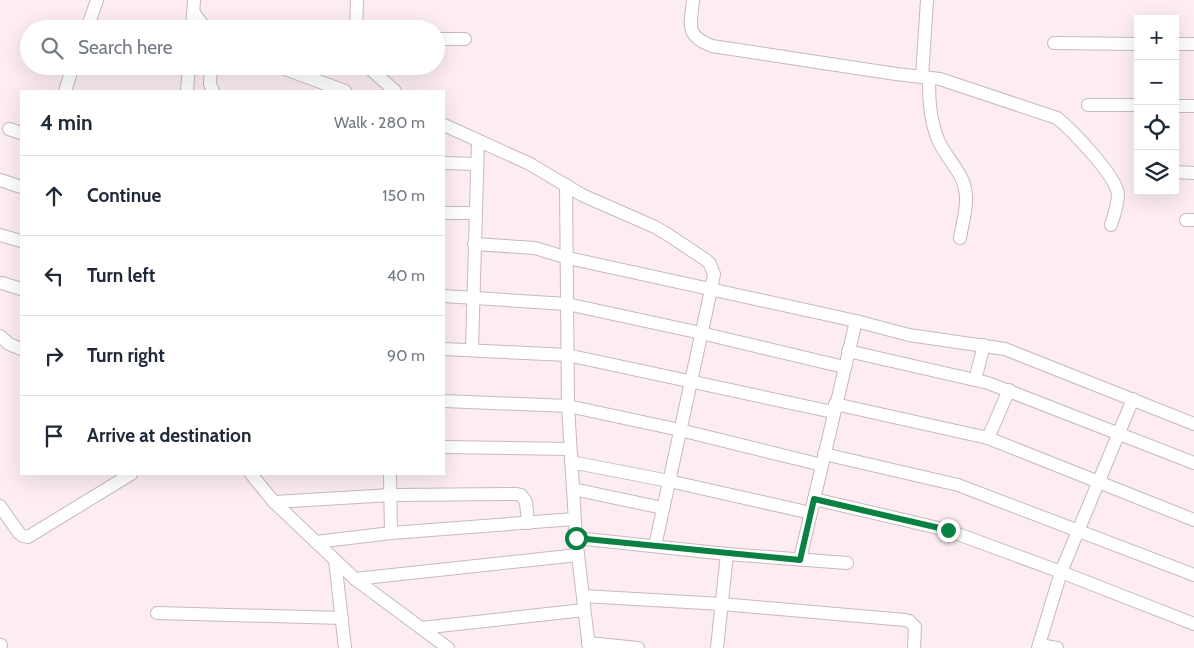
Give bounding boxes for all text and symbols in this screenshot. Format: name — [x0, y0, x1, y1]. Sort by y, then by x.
map controls — [1134, 15, 1179, 195]
button: + — [1134, 15, 1179, 60]
search box — [20, 20, 445, 75]
icon: search — [38, 34, 66, 62]
text: Search here — [78, 36, 172, 59]
button: − — [1134, 60, 1179, 105]
button: locate — [1134, 105, 1179, 150]
text: 4 min — [40, 110, 93, 135]
text: Walk · 280 m — [334, 113, 425, 132]
button: layers — [1134, 150, 1179, 195]
icon: ahead — [40, 182, 68, 210]
text: Continue — [87, 184, 161, 207]
text: 150 m — [382, 186, 425, 205]
icon: left — [40, 262, 68, 290]
text: Turn left — [87, 264, 155, 287]
text: 40 m — [387, 266, 425, 285]
icon: right — [40, 342, 68, 370]
text: Turn right — [87, 344, 165, 367]
text: 90 m — [387, 346, 425, 365]
icon: arrive — [40, 422, 68, 450]
text: Arrive at destination — [87, 424, 251, 447]
route end — [937, 519, 960, 542]
route start — [565, 527, 588, 550]

